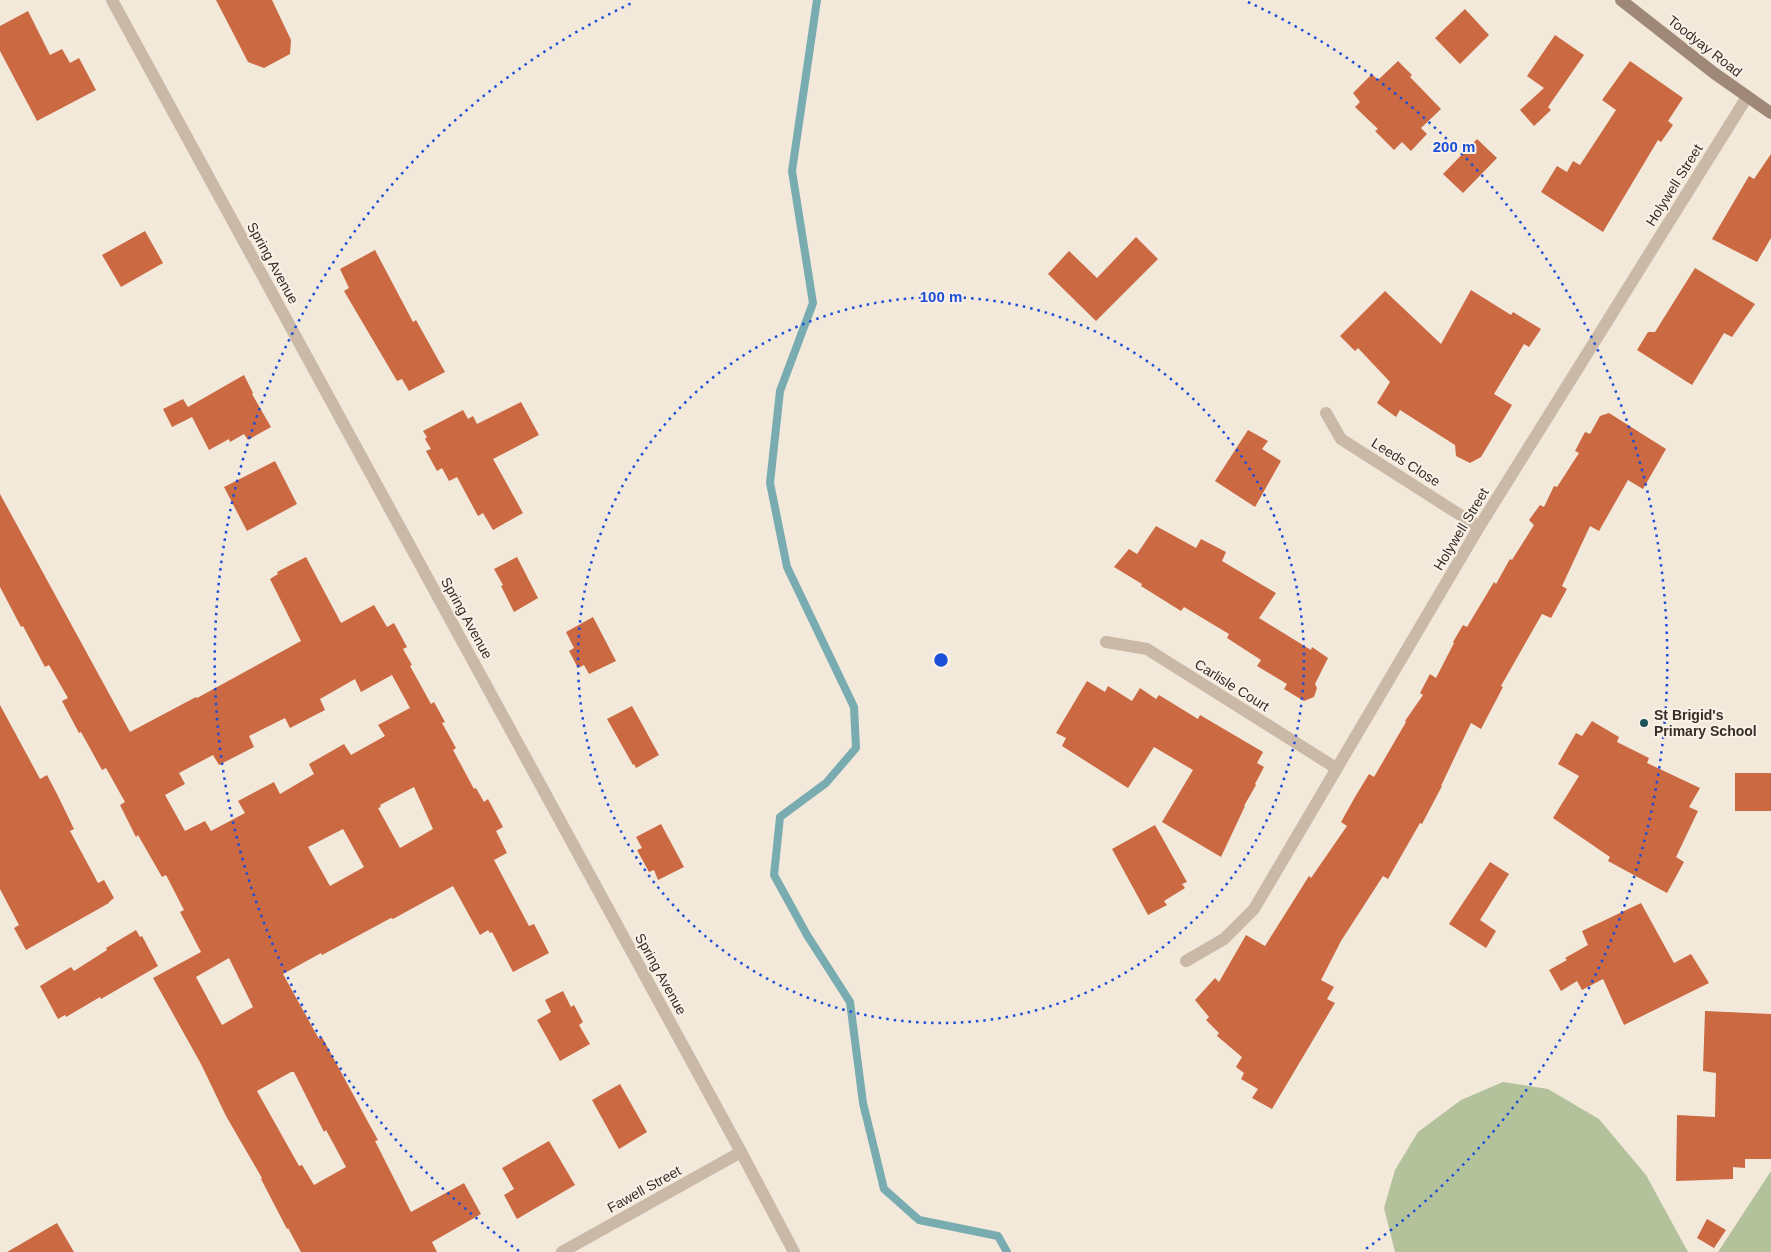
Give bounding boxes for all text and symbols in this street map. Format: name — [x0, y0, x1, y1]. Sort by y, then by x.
street label: Toodyay Road — [1665, 12, 1745, 80]
text: 200 m — [1433, 138, 1475, 155]
street label: Holywell Street — [1642, 141, 1706, 229]
street label: Spring Avenue — [244, 219, 302, 307]
text: 100 m — [920, 288, 962, 305]
street label: Leeds Close — [1369, 435, 1443, 490]
street label: Holywell Street — [1430, 485, 1492, 573]
street label: Spring Avenue — [438, 574, 496, 662]
centre of rings — [932, 651, 950, 669]
street label: Carlisle Court — [1192, 656, 1272, 714]
place label: St Brigid's Primary School — [1654, 707, 1757, 739]
marker: St Brigid's Primary School — [1638, 717, 1650, 729]
street label: Spring Avenue — [632, 930, 690, 1018]
street label: Fawell Street — [604, 1162, 684, 1216]

